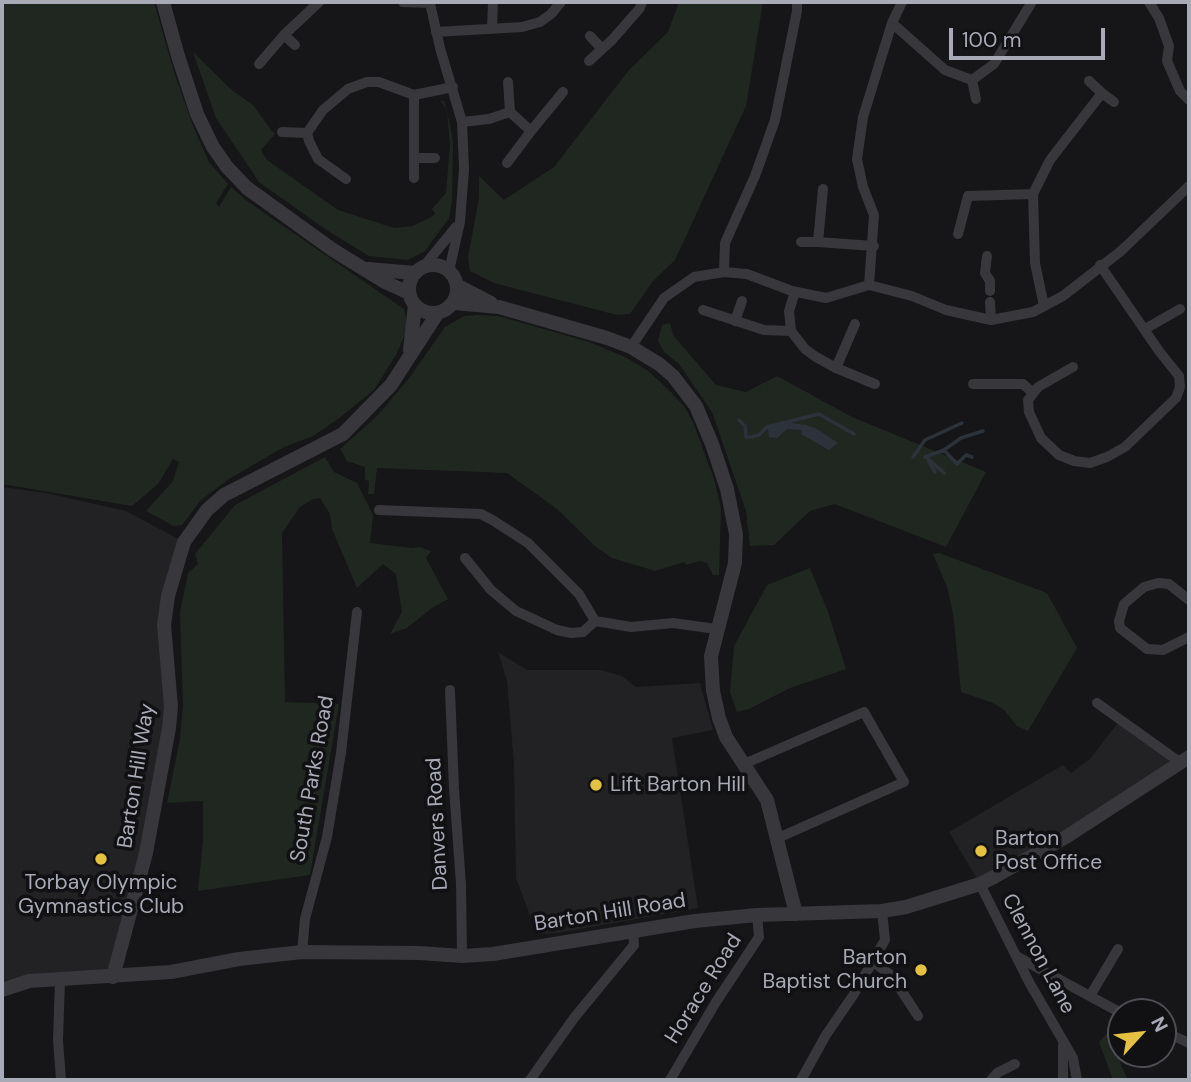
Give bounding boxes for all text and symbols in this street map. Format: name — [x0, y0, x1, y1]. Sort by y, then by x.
scale bar — [953, 14, 1109, 58]
text: 100 m — [962, 26, 1022, 54]
street label: South Parks Road — [286, 694, 340, 864]
street label: Barton Hill Way — [113, 702, 161, 850]
street label: Danvers Road — [422, 757, 454, 891]
place label: Lift Barton Hill — [610, 772, 746, 798]
marker: Lift Barton Hill — [588, 777, 604, 793]
place label: Barton Post Office — [995, 826, 1102, 876]
marker: Barton Post Office — [973, 843, 989, 859]
marker: Torbay Olympic Gymnastics Club — [93, 851, 109, 867]
place label: Torbay Olympic Gymnastics Club — [18, 870, 184, 920]
street label: Barton Hill Road — [532, 889, 688, 937]
street label: Clennon Lane — [996, 890, 1080, 1018]
street label: Horace Road — [660, 930, 748, 1048]
place label: Barton Baptist Church — [762, 945, 907, 995]
marker: Barton Baptist Church — [913, 962, 929, 978]
north arrow — [1107, 998, 1177, 1068]
text: N — [1145, 1012, 1174, 1036]

